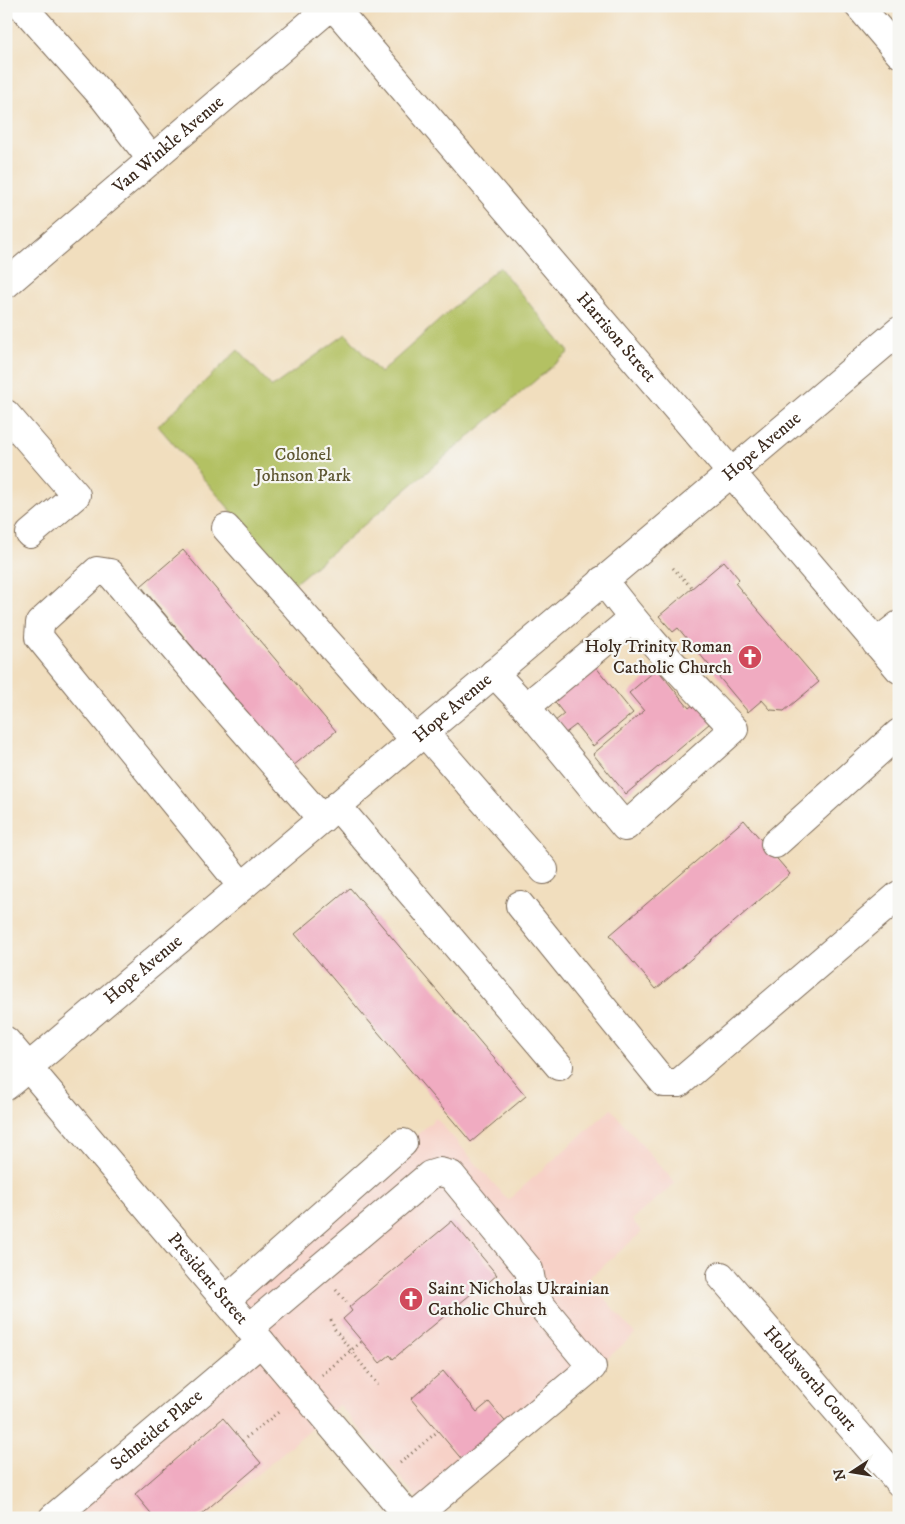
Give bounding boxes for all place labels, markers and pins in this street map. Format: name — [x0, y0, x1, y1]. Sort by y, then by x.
place label: Holy Trinity Roman Catholic Church — [584, 636, 733, 679]
church icon: Holy Trinity Roman Catholic Church — [737, 644, 763, 670]
place label: Saint Nicholas Ukrainian Catholic Church — [428, 1278, 610, 1321]
church icon: Saint Nicholas Ukrainian Catholic Church — [398, 1286, 424, 1312]

